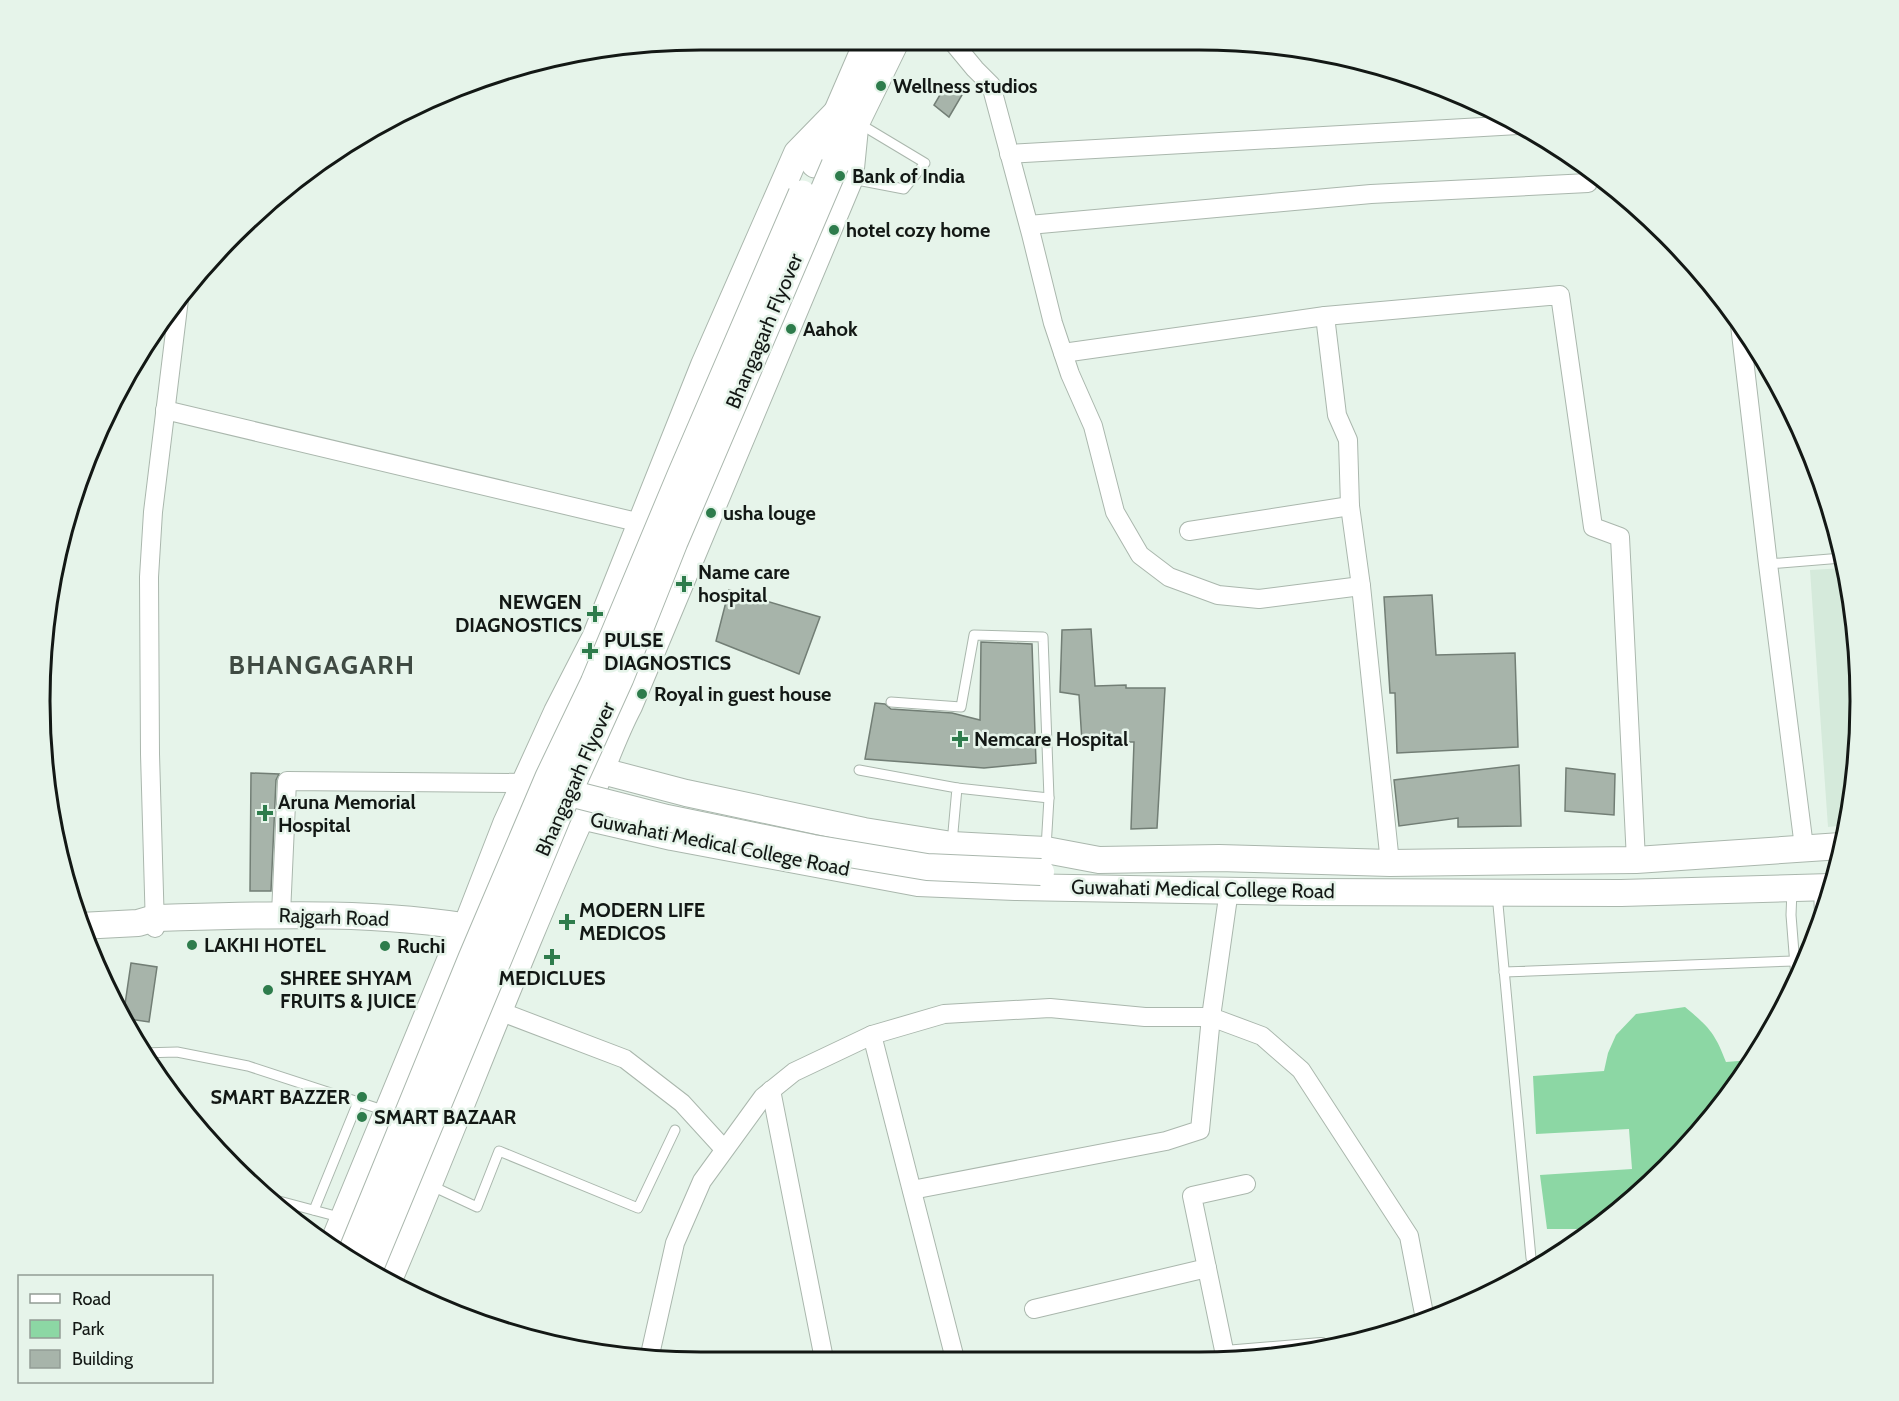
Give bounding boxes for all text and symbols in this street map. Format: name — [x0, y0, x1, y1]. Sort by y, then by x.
place label: Wellness studios — [893, 74, 1038, 98]
marker: Wellness studios — [874, 79, 888, 93]
place label: Bank of India — [852, 164, 965, 188]
marker: Bank of India — [833, 169, 847, 183]
place label: hotel cozy home — [846, 218, 990, 242]
marker: hotel cozy home — [827, 223, 841, 237]
street label: Bhangagarh Flyover — [720, 249, 808, 412]
place label: Aahok — [803, 317, 858, 341]
marker: Aahok — [784, 322, 798, 336]
place label: usha louge — [723, 501, 816, 525]
marker: usha louge — [704, 506, 718, 520]
place label: Name care hospital — [698, 560, 790, 607]
marker: Name care hospital — [675, 575, 693, 593]
place label: NEWGEN DIAGNOSTICS — [455, 590, 582, 637]
marker: NEWGEN DIAGNOSTICS — [586, 605, 604, 623]
place label: PULSE DIAGNOSTICS — [604, 628, 731, 675]
marker: PULSE DIAGNOSTICS — [581, 642, 599, 660]
district label: BHANGAGARH — [229, 649, 415, 681]
place label: Royal in guest house — [654, 682, 831, 706]
marker: Royal in guest house — [635, 687, 649, 701]
street label: Bhangagarh Flyover — [530, 698, 620, 860]
place label: Nemcare Hospital — [974, 727, 1128, 751]
marker: Nemcare Hospital — [951, 730, 969, 748]
place label: Aruna Memorial Hospital — [278, 790, 416, 837]
marker: Aruna Memorial Hospital — [256, 804, 274, 822]
street label: Guwahati Medical College Road — [588, 807, 852, 881]
street label: Guwahati Medical College Road — [1071, 875, 1335, 903]
place label: MODERN LIFE MEDICOS — [579, 898, 705, 945]
street label: Rajgarh Road — [278, 903, 390, 931]
marker: MODERN LIFE MEDICOS — [560, 915, 574, 929]
place label: LAKHI HOTEL — [204, 933, 326, 957]
place label: Ruchi — [397, 934, 445, 958]
marker: LAKHI HOTEL — [185, 938, 199, 952]
marker: Ruchi — [378, 939, 392, 953]
marker: MEDICLUES — [545, 950, 559, 964]
place label: SHREE SHYAM FRUITS & JUICE — [280, 966, 416, 1013]
place label: MEDICLUES — [498, 966, 606, 990]
marker: SHREE SHYAM FRUITS & JUICE — [261, 983, 275, 997]
place label: SMART BAZZER — [210, 1085, 350, 1109]
marker: SMART BAZZER — [355, 1090, 369, 1104]
place label: SMART BAZAAR — [374, 1105, 517, 1129]
marker: SMART BAZAAR — [355, 1110, 369, 1124]
legend — [18, 1275, 213, 1383]
text: Road — [72, 1288, 111, 1310]
text: Park — [72, 1318, 105, 1340]
text: Building — [72, 1348, 134, 1370]

